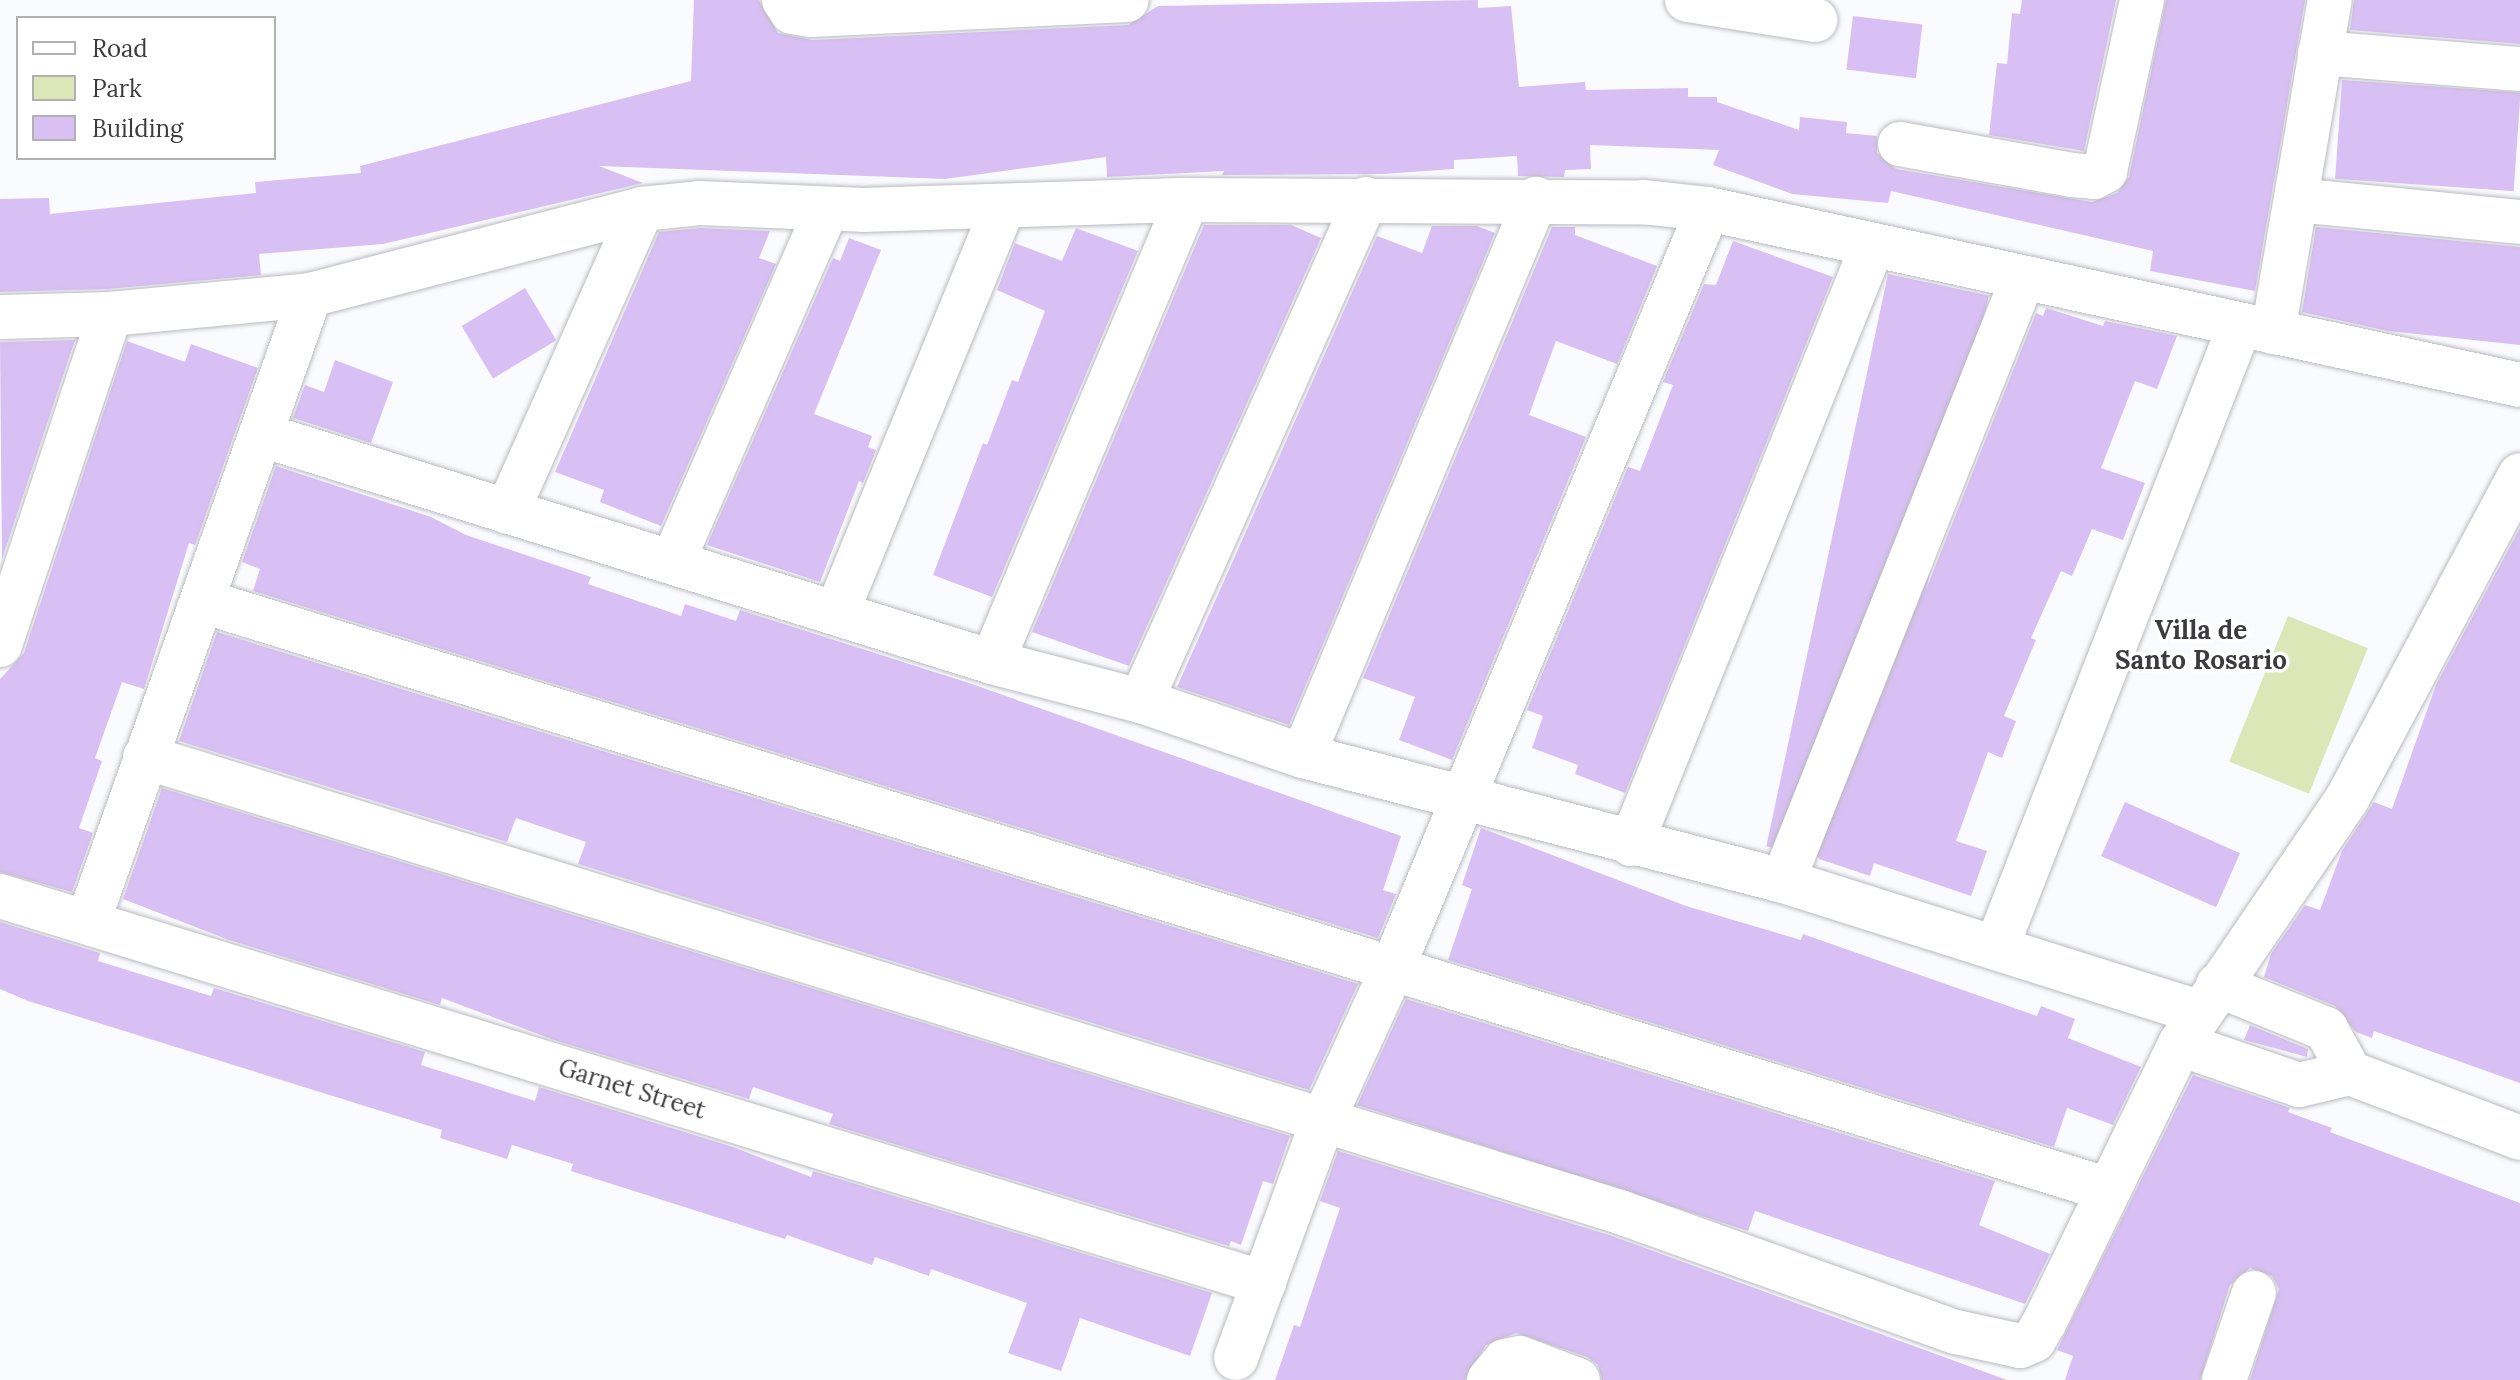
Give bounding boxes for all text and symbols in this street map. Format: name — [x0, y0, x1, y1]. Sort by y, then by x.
legend — [16, 16, 276, 160]
text: Road — [92, 33, 148, 64]
text: Park — [92, 73, 142, 104]
text: Building — [92, 113, 183, 144]
district label: Villa de Santo Rosario — [2115, 614, 2287, 676]
street label: Garnet Street — [555, 1053, 709, 1125]

